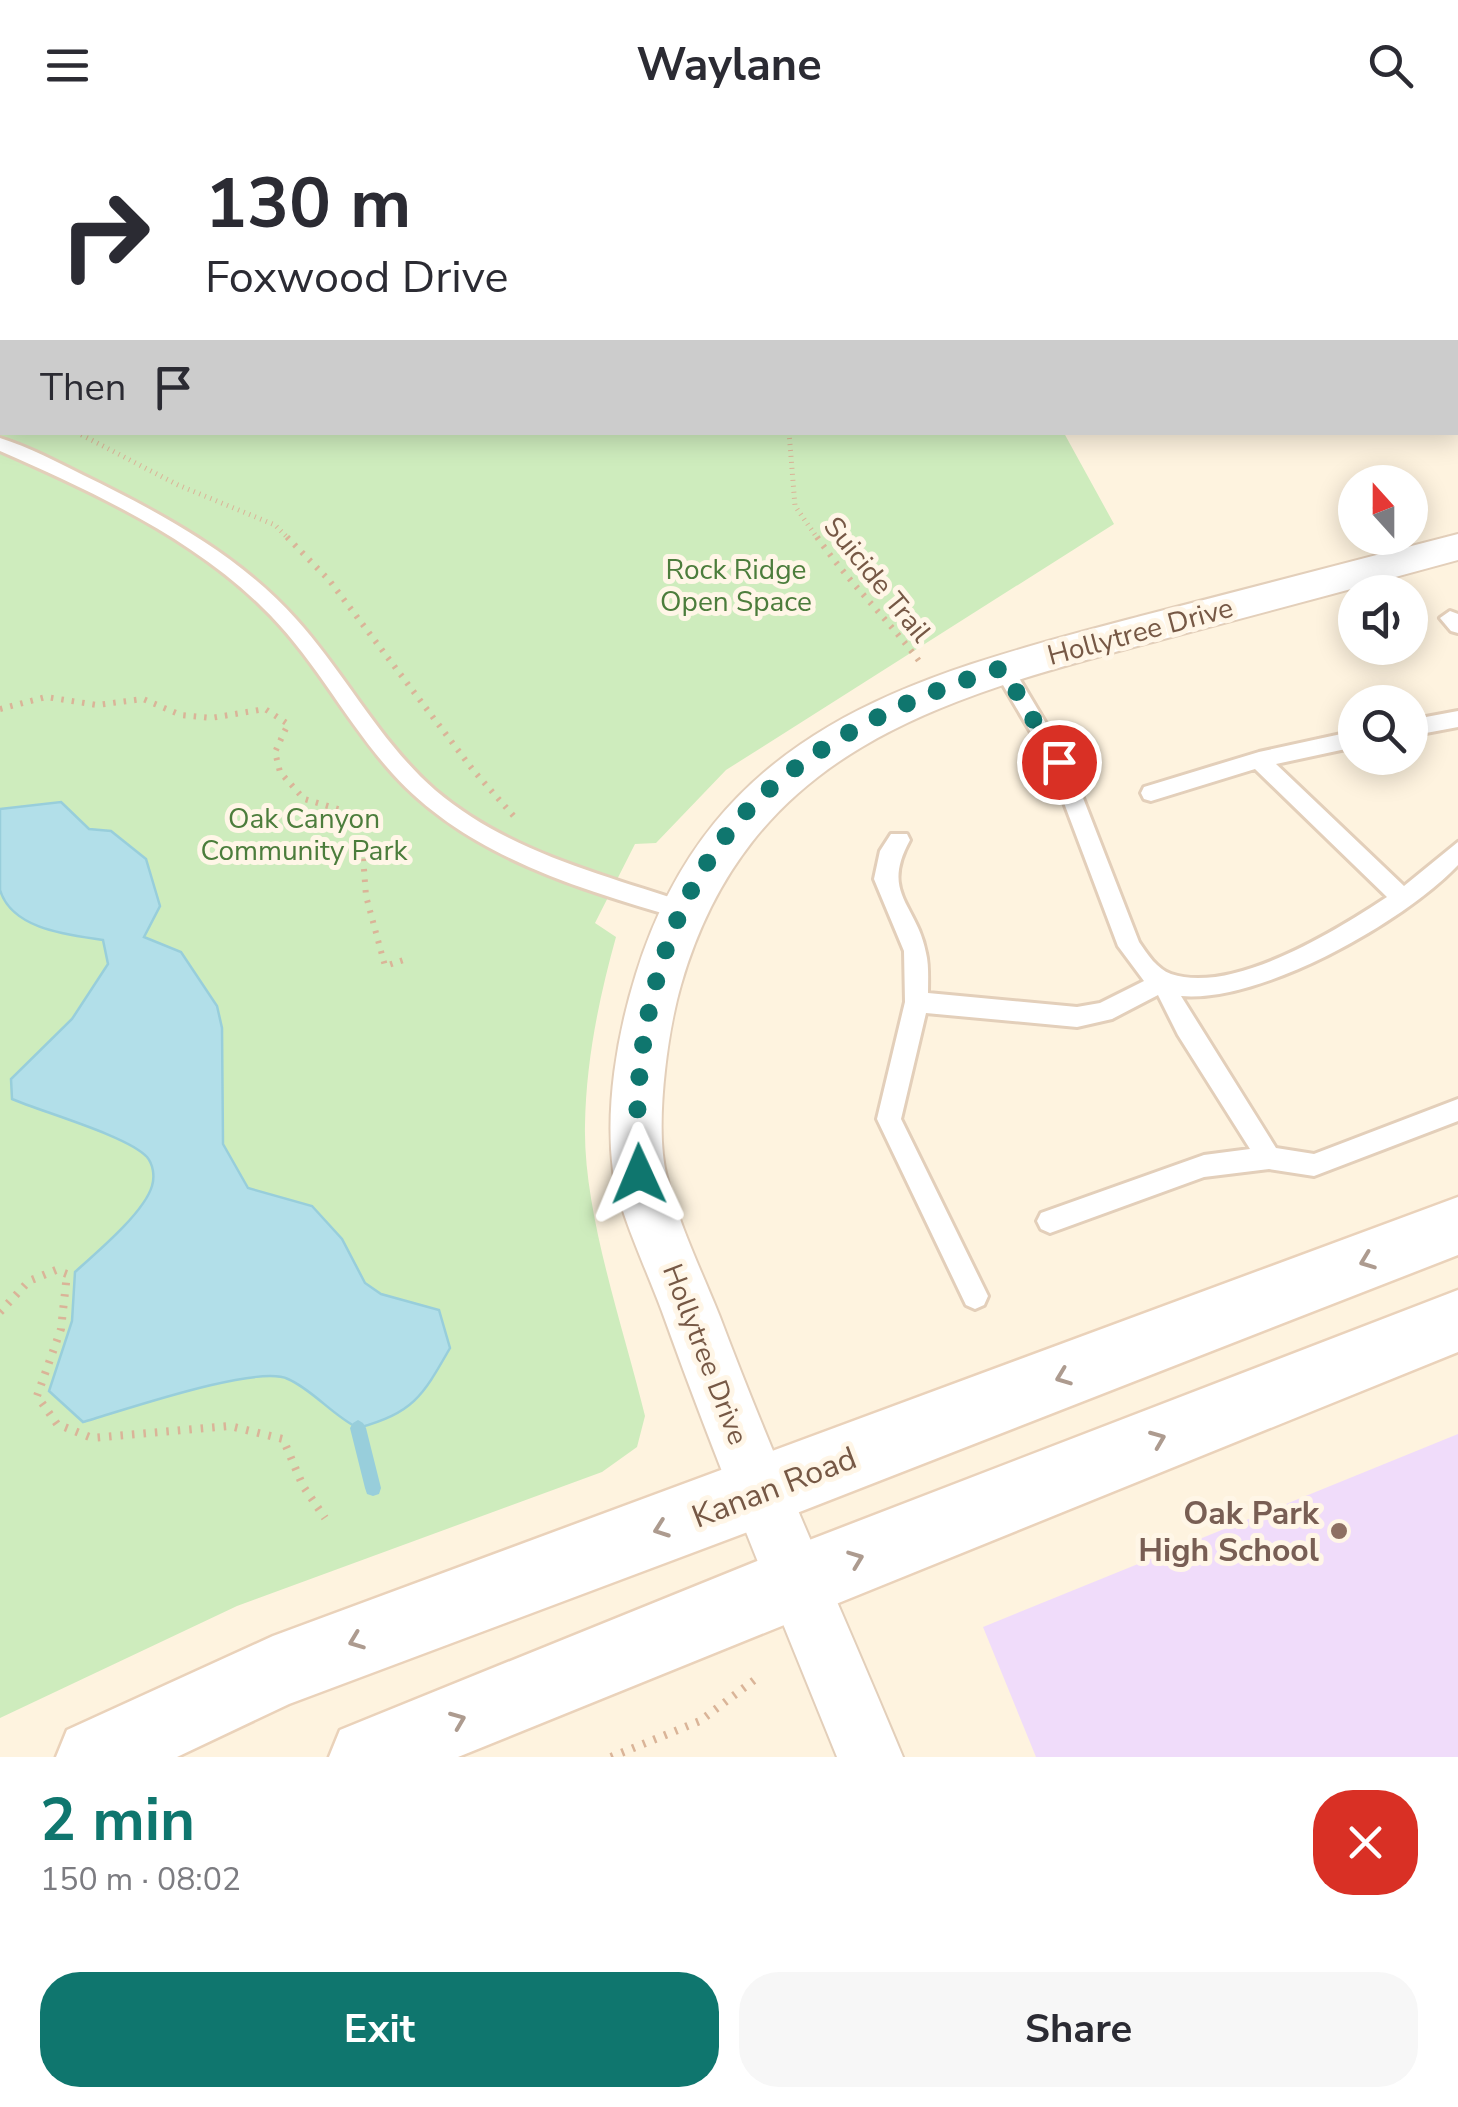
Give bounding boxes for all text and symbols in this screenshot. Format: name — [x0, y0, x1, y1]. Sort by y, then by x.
text: Waylane — [636, 35, 822, 96]
icon: menu — [40, 38, 95, 93]
icon: search — [1363, 38, 1418, 93]
text: 130 m — [205, 156, 411, 252]
icon: right — [40, 170, 170, 300]
text: Foxwood Drive — [205, 247, 509, 308]
icon: arrive — [146, 360, 201, 415]
text: Then — [40, 362, 126, 413]
north arrow — [1338, 465, 1428, 555]
map controls — [1338, 465, 1428, 775]
street label: Suicide Trail — [815, 509, 940, 651]
park label: Rock Ridge Open Space — [660, 551, 812, 621]
button: sound — [1338, 575, 1428, 665]
street label: Hollytree Drive — [1043, 589, 1237, 675]
button: search — [1338, 685, 1428, 775]
pin — [1017, 720, 1102, 805]
icon: arrive — [1032, 735, 1087, 790]
park label: Oak Canyon Community Park — [201, 800, 408, 870]
position arrow — [587, 1122, 691, 1226]
one-way arrow — [1359, 1249, 1377, 1269]
street label: Hollytree Drive — [653, 1258, 757, 1450]
one-way arrow — [1056, 1365, 1073, 1385]
one-way arrow — [1149, 1431, 1166, 1451]
street label: Kanan Road — [686, 1436, 863, 1539]
place label: Oak Park High School — [1138, 1492, 1320, 1572]
one-way arrow — [654, 1517, 671, 1538]
marker: Oak Park High School — [1328, 1520, 1350, 1542]
one-way arrow — [846, 1550, 864, 1570]
one-way arrow — [348, 1629, 366, 1649]
one-way arrow — [447, 1712, 465, 1732]
text: 2 min — [40, 1779, 195, 1861]
button: close — [1313, 1790, 1418, 1895]
text: 150 m · 08:02 — [40, 1858, 241, 1901]
button: Exit — [40, 1972, 719, 2087]
button: Share — [739, 1972, 1418, 2087]

